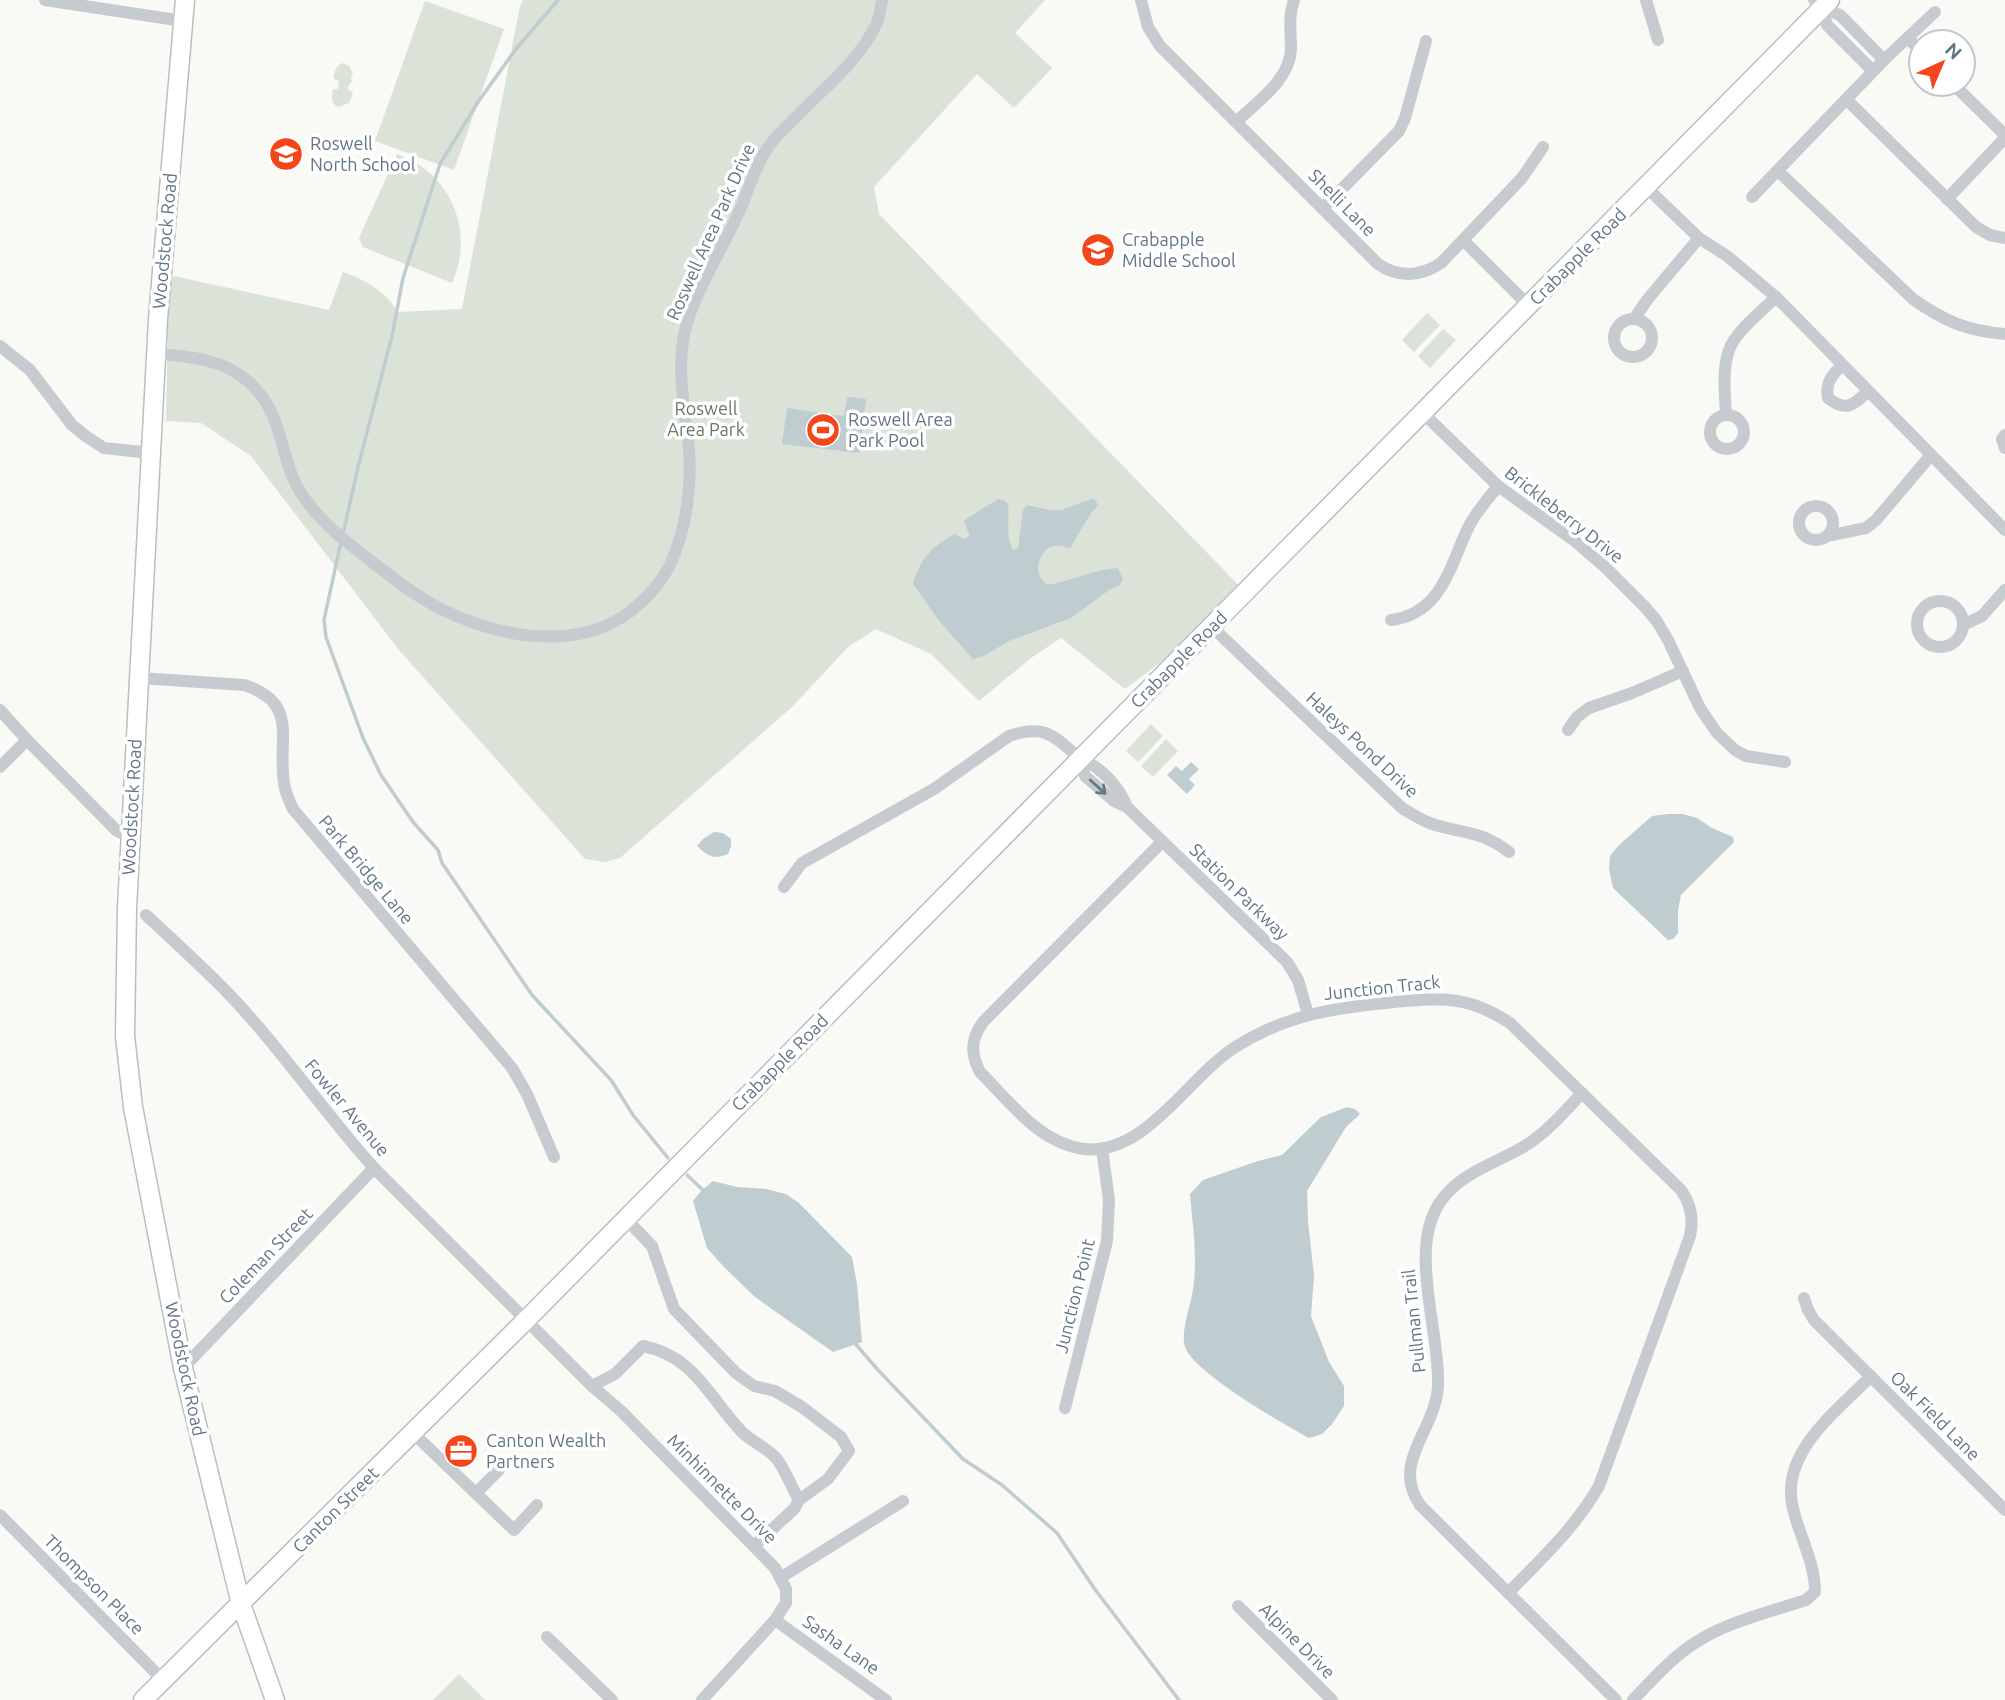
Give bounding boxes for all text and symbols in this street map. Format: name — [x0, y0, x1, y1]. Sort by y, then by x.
north arrow — [1907, 28, 1977, 98]
text: N — [1941, 38, 1967, 64]
place label: Roswell North School — [310, 133, 416, 174]
school or university icon: Roswell North School — [267, 135, 305, 173]
street label: Roswell Area Park Drive — [662, 140, 758, 323]
street label: Shelli Lane — [1305, 165, 1380, 240]
street label: Woodstock Road — [148, 172, 180, 310]
street label: Crabapple Road — [1525, 204, 1630, 309]
place label: Crabapple Middle School — [1122, 229, 1236, 270]
school or university icon: Crabapple Middle School — [1079, 231, 1117, 269]
park label: Roswell Area Park — [667, 398, 745, 439]
place label: Roswell Area Park Pool — [848, 409, 953, 450]
sports icon: Roswell Area Park Pool — [804, 411, 842, 449]
street label: Brickleberry Drive — [1501, 462, 1628, 567]
street label: Crabapple Road — [1126, 607, 1231, 712]
street label: Haleys Pond Drive — [1303, 687, 1423, 801]
street label: Woodstock Road — [117, 738, 145, 876]
one-way arrow — [1089, 779, 1107, 795]
street label: Park Bridge Lane — [315, 811, 418, 928]
street label: Station Parkway — [1186, 839, 1294, 944]
street label: Junction Track — [1323, 971, 1441, 1003]
street label: Crabapple Road — [727, 1010, 832, 1115]
street label: Fowler Avenue — [301, 1055, 394, 1160]
street label: Coleman Street — [214, 1203, 316, 1307]
street label: Junction Point — [1050, 1237, 1098, 1355]
street label: Pullman Trail — [1398, 1268, 1428, 1374]
street label: Woodstock Road — [162, 1300, 210, 1438]
street label: Oak Field Lane — [1887, 1366, 1985, 1464]
place label: Canton Wealth Partners — [486, 1430, 606, 1471]
street label: Minhinnette Drive — [664, 1430, 781, 1547]
office icon: Canton Wealth Partners — [442, 1432, 480, 1470]
street label: Canton Street — [288, 1462, 382, 1556]
street label: Thompson Place — [41, 1530, 149, 1638]
street label: Alpine Drive — [1256, 1598, 1340, 1682]
street label: Sasha Lane — [799, 1611, 884, 1678]

